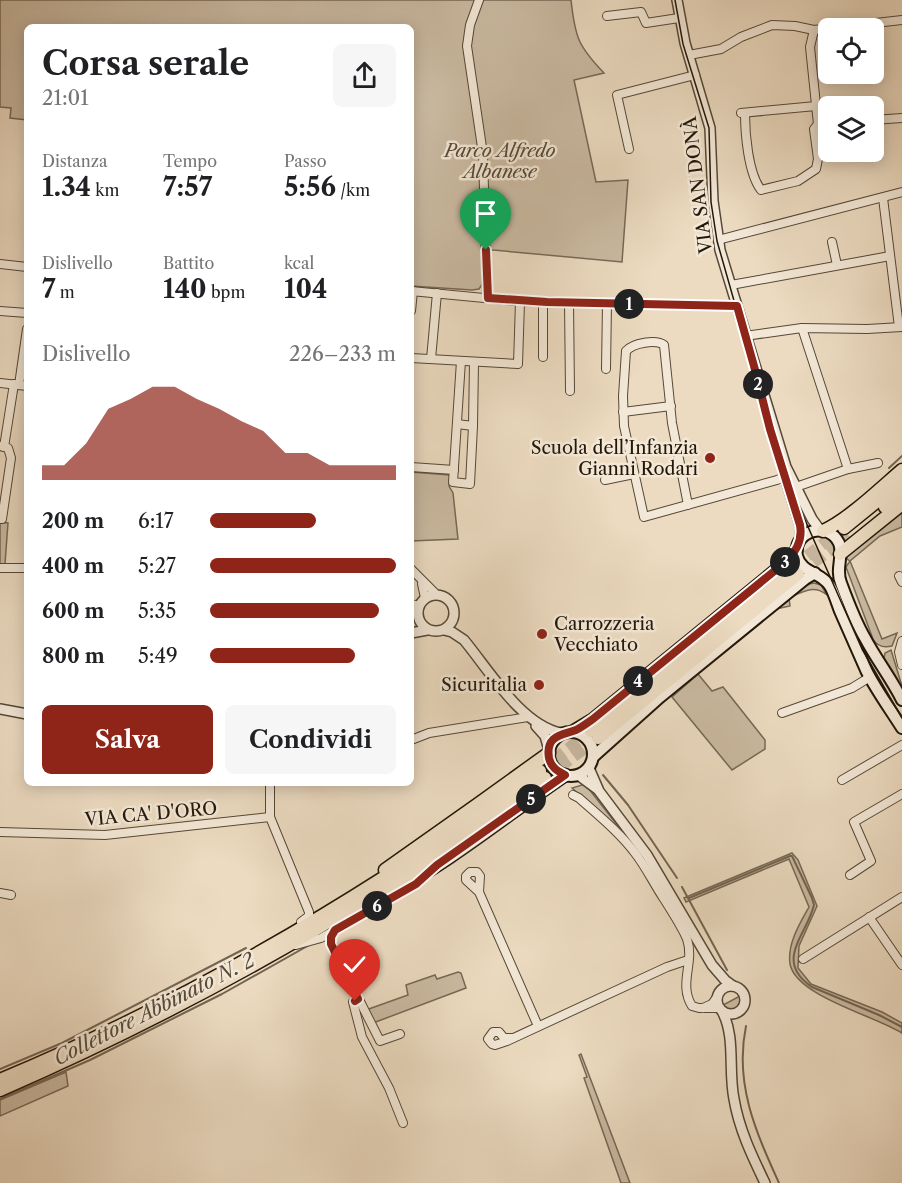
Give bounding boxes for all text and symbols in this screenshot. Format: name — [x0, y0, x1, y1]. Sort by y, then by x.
map controls — [818, 18, 884, 162]
button: locate — [818, 18, 884, 84]
text: Corsa serale — [42, 43, 249, 84]
button: share — [333, 44, 396, 107]
text: 21:01 — [42, 86, 89, 110]
button: layers — [818, 96, 884, 162]
street label: VIA SAN DONÀ — [678, 114, 717, 256]
park label: Parco Alfredo Albanese — [443, 140, 555, 183]
text: Distanza — [42, 151, 108, 171]
text: Tempo — [163, 151, 217, 171]
text: Passo — [284, 151, 327, 171]
text: 1.34 — [42, 171, 91, 203]
text: 7:57 — [163, 171, 212, 203]
text: 5:56 — [284, 171, 336, 203]
text: km — [91, 180, 119, 200]
text: /km — [336, 180, 370, 200]
pin — [460, 188, 511, 250]
icon: arrive — [469, 197, 502, 230]
text: Dislivello — [42, 253, 113, 273]
text: Battito — [163, 253, 214, 273]
text: kcal — [284, 253, 314, 273]
text: 7 — [42, 273, 56, 305]
text: 140 — [163, 273, 207, 305]
text: 104 — [284, 273, 327, 305]
text: m — [56, 282, 75, 302]
text: bpm — [207, 282, 245, 302]
pin: 1 — [614, 289, 644, 319]
text: 1 — [625, 294, 633, 314]
text: Dislivello — [42, 342, 130, 366]
text: 226–233 m — [289, 342, 396, 366]
pin: 2 — [743, 369, 773, 399]
text: 2 — [753, 374, 763, 394]
place label: Scuola dell’Infanzia Gianni Rodari — [531, 437, 699, 480]
marker: Scuola dell’Infanzia Gianni Rodari — [703, 451, 717, 465]
text: 200 m — [42, 509, 104, 533]
text: 6:17 — [138, 509, 174, 533]
pin: 3 — [770, 547, 800, 577]
text: 3 — [780, 552, 790, 572]
text: 400 m — [42, 554, 104, 578]
text: 5:27 — [138, 554, 176, 578]
text: 600 m — [42, 599, 104, 623]
text: 5:35 — [138, 599, 176, 623]
place label: Carrozzeria Vecchiato — [553, 613, 655, 656]
marker: Carrozzeria Vecchiato — [535, 627, 549, 641]
text: 800 m — [42, 644, 105, 668]
text: 5:49 — [138, 644, 178, 668]
pin: 4 — [623, 666, 653, 696]
text: 4 — [633, 671, 643, 691]
place label: Sicuritalia — [441, 674, 527, 696]
marker: Sicuritalia — [532, 678, 546, 692]
button: Salva — [42, 705, 213, 774]
button: Condividi — [225, 705, 396, 774]
pin: 5 — [516, 784, 546, 814]
text: 5 — [527, 789, 535, 809]
street label: VIA CA' D'ORO — [83, 797, 218, 831]
pin: 6 — [362, 891, 392, 921]
text: 6 — [372, 896, 382, 916]
pin — [329, 939, 380, 1001]
water label: Collettore Abbinato N. 2 — [49, 948, 259, 1070]
icon: check — [338, 948, 371, 981]

